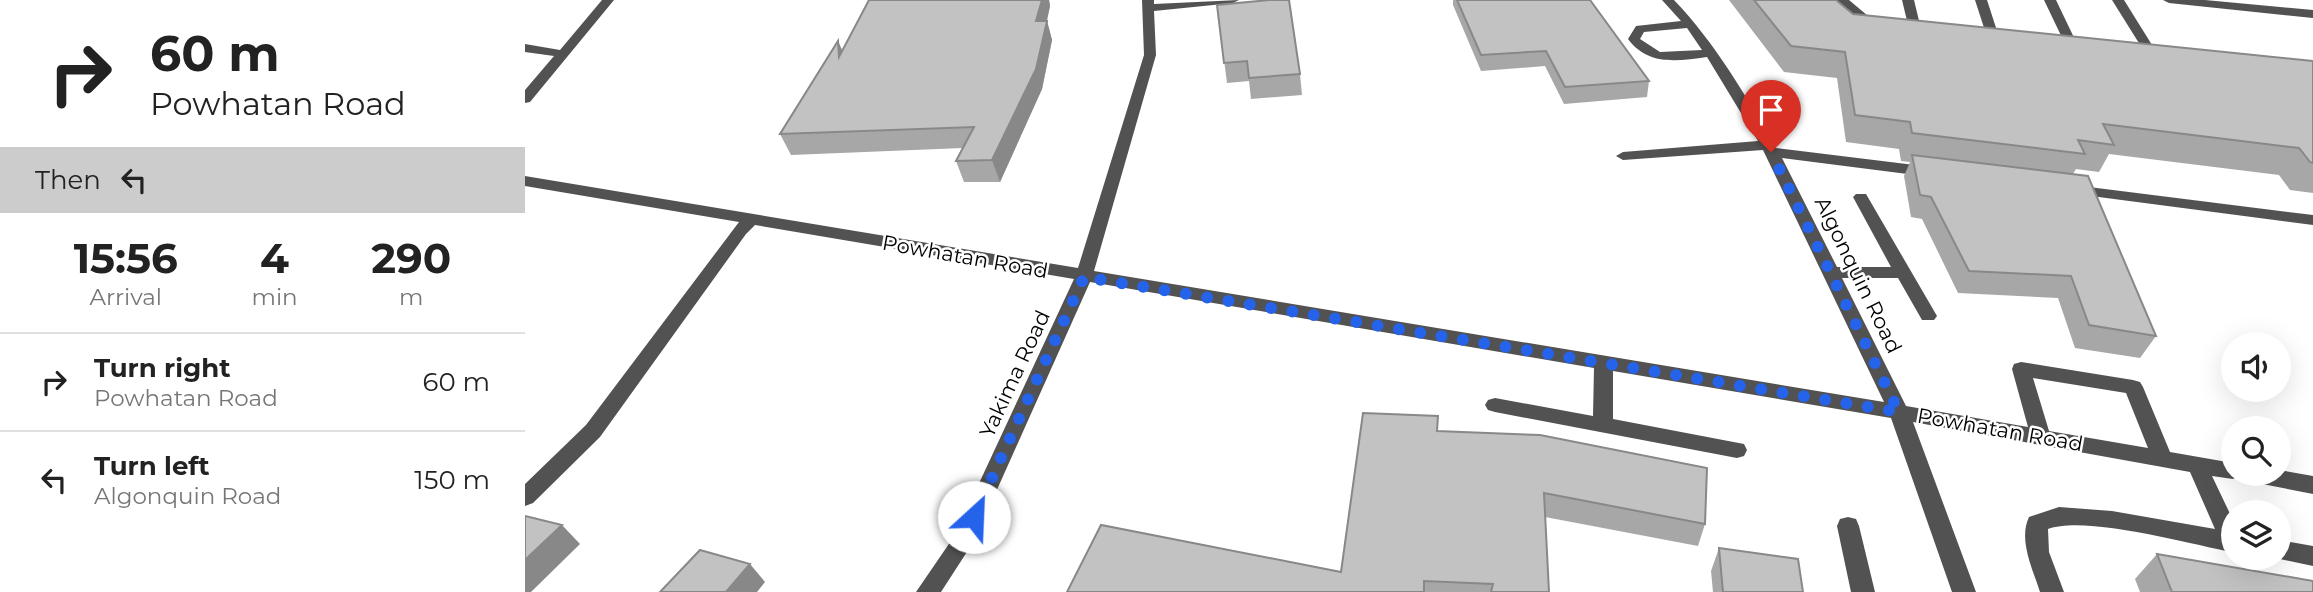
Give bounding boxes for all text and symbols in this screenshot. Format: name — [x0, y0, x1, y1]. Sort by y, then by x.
text: 60 m — [150, 24, 280, 83]
icon: right — [35, 28, 126, 119]
pin — [1741, 80, 1801, 152]
text: Powhatan Road — [150, 84, 406, 123]
icon: arrive — [1752, 91, 1790, 129]
icon: left — [115, 161, 153, 199]
text: Then — [35, 164, 101, 196]
street label: Algonquin Road — [1810, 192, 1907, 357]
street label: Powhatan Road — [880, 230, 1050, 283]
text: 15:56 — [74, 232, 178, 284]
text: 4 — [260, 232, 289, 284]
text: 290 — [371, 232, 451, 284]
text: Arrival — [89, 283, 162, 311]
text: min — [251, 283, 298, 311]
text: m — [399, 283, 424, 311]
street label: Yakima Road — [974, 306, 1055, 441]
map controls — [2221, 332, 2291, 570]
button: sound — [2221, 332, 2291, 402]
text: Turn right — [94, 352, 230, 384]
icon: right — [35, 363, 73, 401]
text: 60 m — [423, 366, 490, 398]
text: Powhatan Road — [94, 384, 278, 412]
street label: Powhatan Road — [1915, 403, 2085, 456]
button: search — [2221, 416, 2291, 486]
text: Turn left — [94, 450, 210, 482]
icon: left — [35, 461, 73, 499]
text: 150 m — [414, 464, 490, 496]
position arrow — [937, 480, 1011, 554]
text: Algonquin Road — [94, 482, 281, 510]
button: layers — [2221, 500, 2291, 570]

